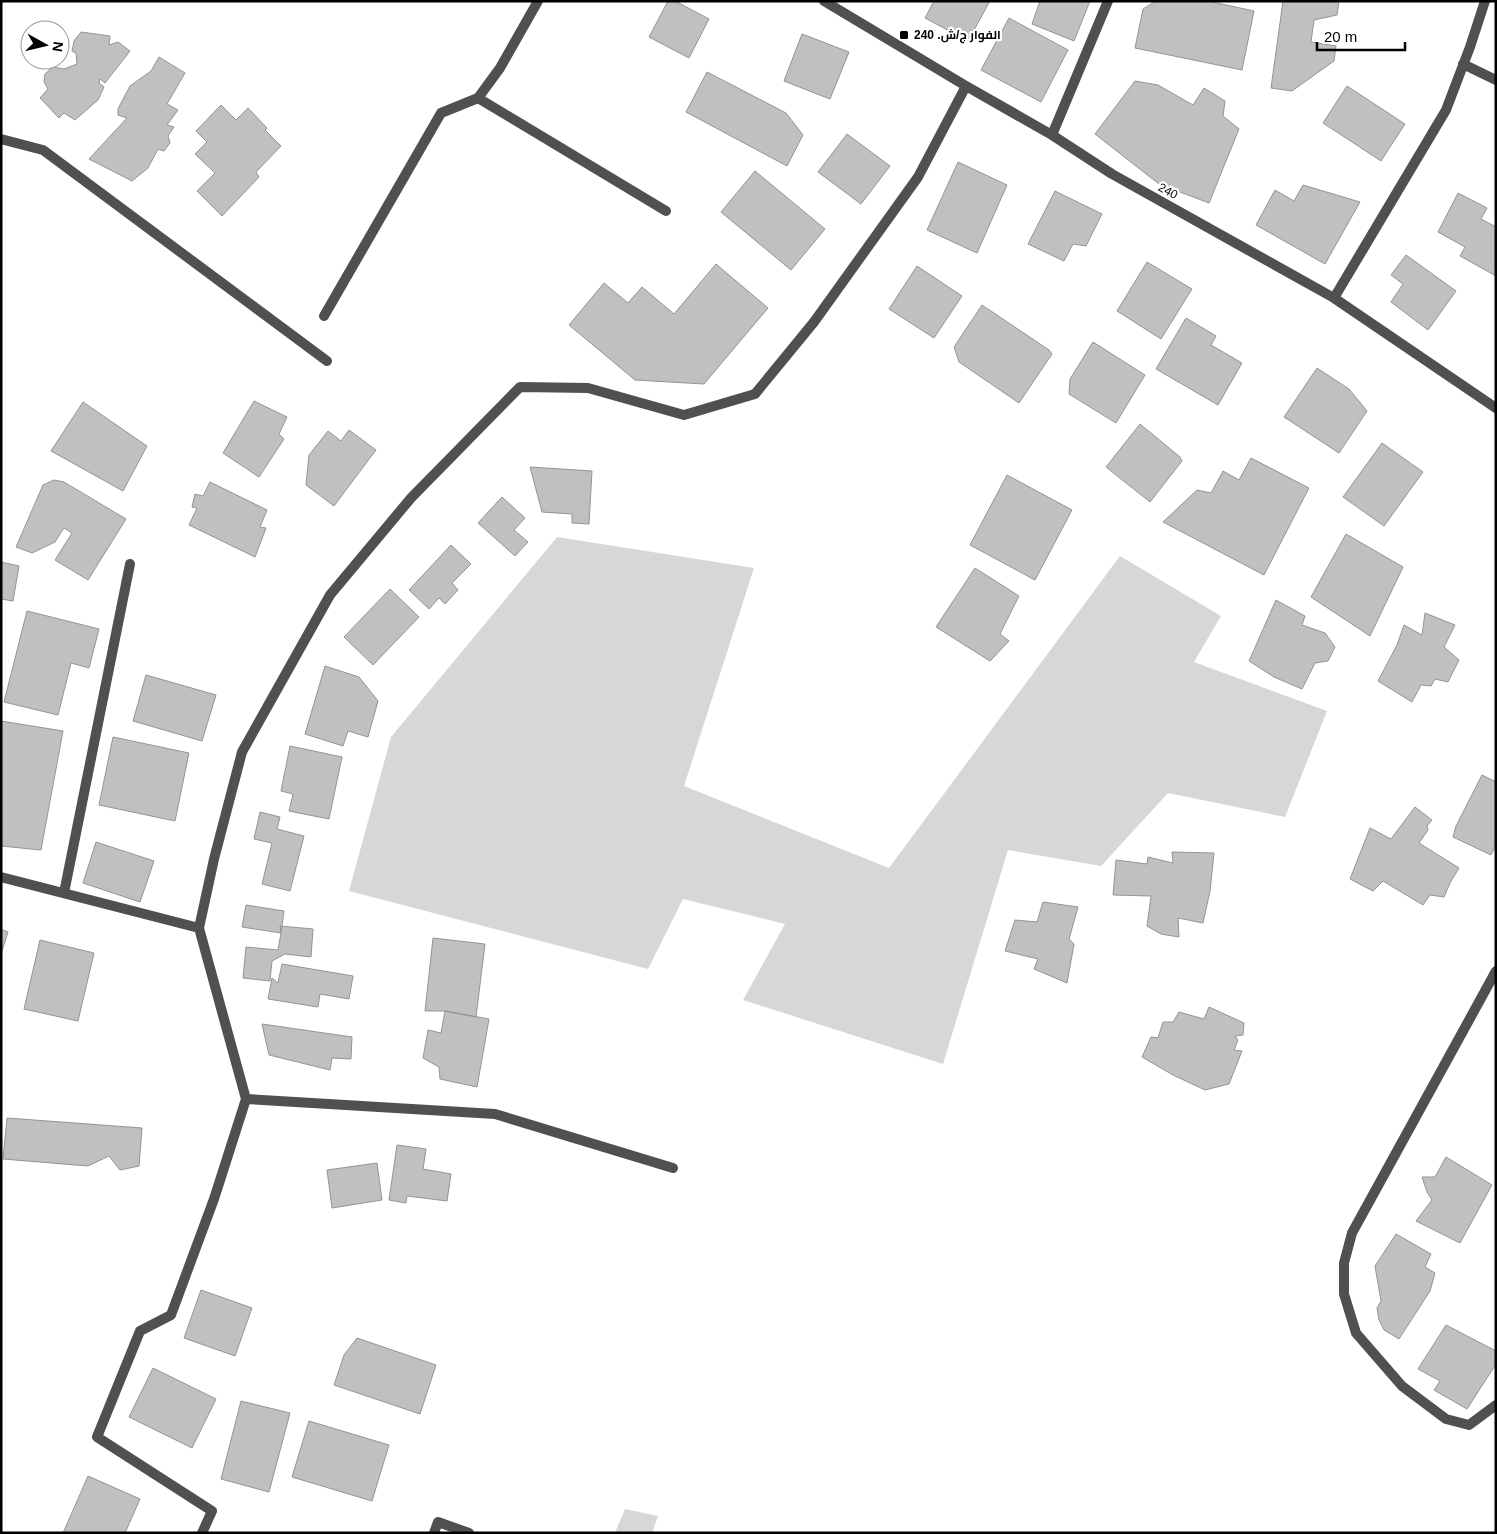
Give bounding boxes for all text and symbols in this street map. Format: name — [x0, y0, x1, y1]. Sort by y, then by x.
north arrow — [20, 20, 70, 70]
scale bar — [1317, 20, 1404, 52]
place label: الفوار ج/ش. 240 — [914, 28, 1001, 44]
text: 20 m — [1324, 28, 1357, 45]
marker: الفوار ج/ش. 240 — [898, 29, 910, 41]
text: N — [49, 41, 67, 53]
street label: 240 — [1156, 180, 1180, 202]

